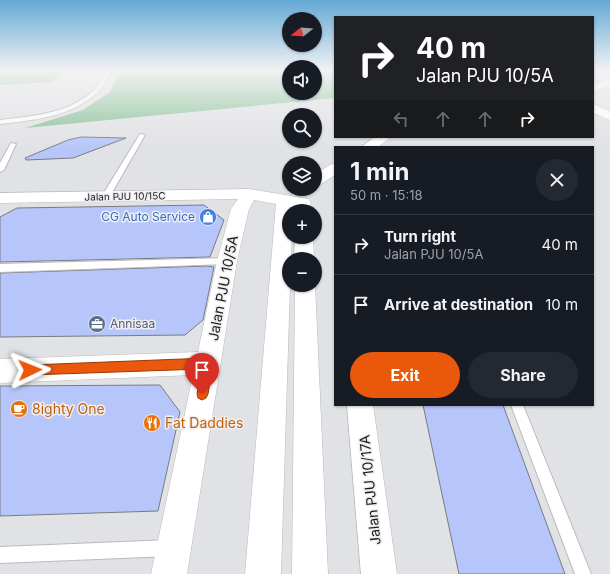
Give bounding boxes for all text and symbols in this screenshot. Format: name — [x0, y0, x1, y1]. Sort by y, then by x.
north arrow — [282, 12, 322, 52]
map controls — [282, 12, 322, 292]
text: 40 m — [416, 31, 486, 65]
icon: right — [350, 32, 402, 84]
button: sound — [282, 60, 322, 100]
text: Jalan PJU 10/5A — [416, 65, 554, 86]
button: search — [282, 108, 322, 148]
icon: left — [390, 108, 412, 130]
icon: ahead — [432, 108, 454, 130]
icon: ahead — [474, 108, 496, 130]
icon: right — [516, 108, 538, 130]
button: layers — [282, 156, 322, 196]
text: 1 min — [350, 157, 409, 186]
button: close — [536, 159, 578, 201]
text: 50 m · 15:18 — [350, 187, 422, 203]
street label: Jalan PJU 10/15C — [84, 189, 166, 203]
button: + — [282, 204, 322, 244]
shop icon: CG Auto Service — [198, 207, 218, 227]
place label: CG Auto Service — [101, 209, 195, 224]
text: Turn right — [384, 227, 456, 246]
street label: Jalan PJU 10/5A — [204, 233, 241, 342]
icon: right — [350, 234, 372, 256]
text: 40 m — [541, 235, 578, 254]
text: Jalan PJU 10/5A — [384, 246, 483, 262]
button: − — [282, 252, 322, 292]
icon: arrive — [350, 294, 372, 316]
text: Arrive at destination — [384, 295, 533, 314]
text: 10 m — [545, 295, 578, 314]
office icon: Annisaa — [87, 314, 107, 334]
place label: Annisaa — [110, 316, 155, 331]
position arrow — [9, 349, 51, 391]
button: Exit — [350, 352, 460, 398]
button: Share — [468, 352, 578, 398]
pin — [185, 353, 219, 394]
icon: arrive — [191, 359, 213, 381]
cafe icon: 8ighty One — [9, 399, 29, 419]
place label: 8ighty One — [32, 400, 105, 417]
restaurant icon: Fat Daddies — [142, 413, 162, 433]
place label: Fat Daddies — [165, 414, 243, 431]
street label: Jalan PJU 10/17A — [355, 434, 384, 546]

